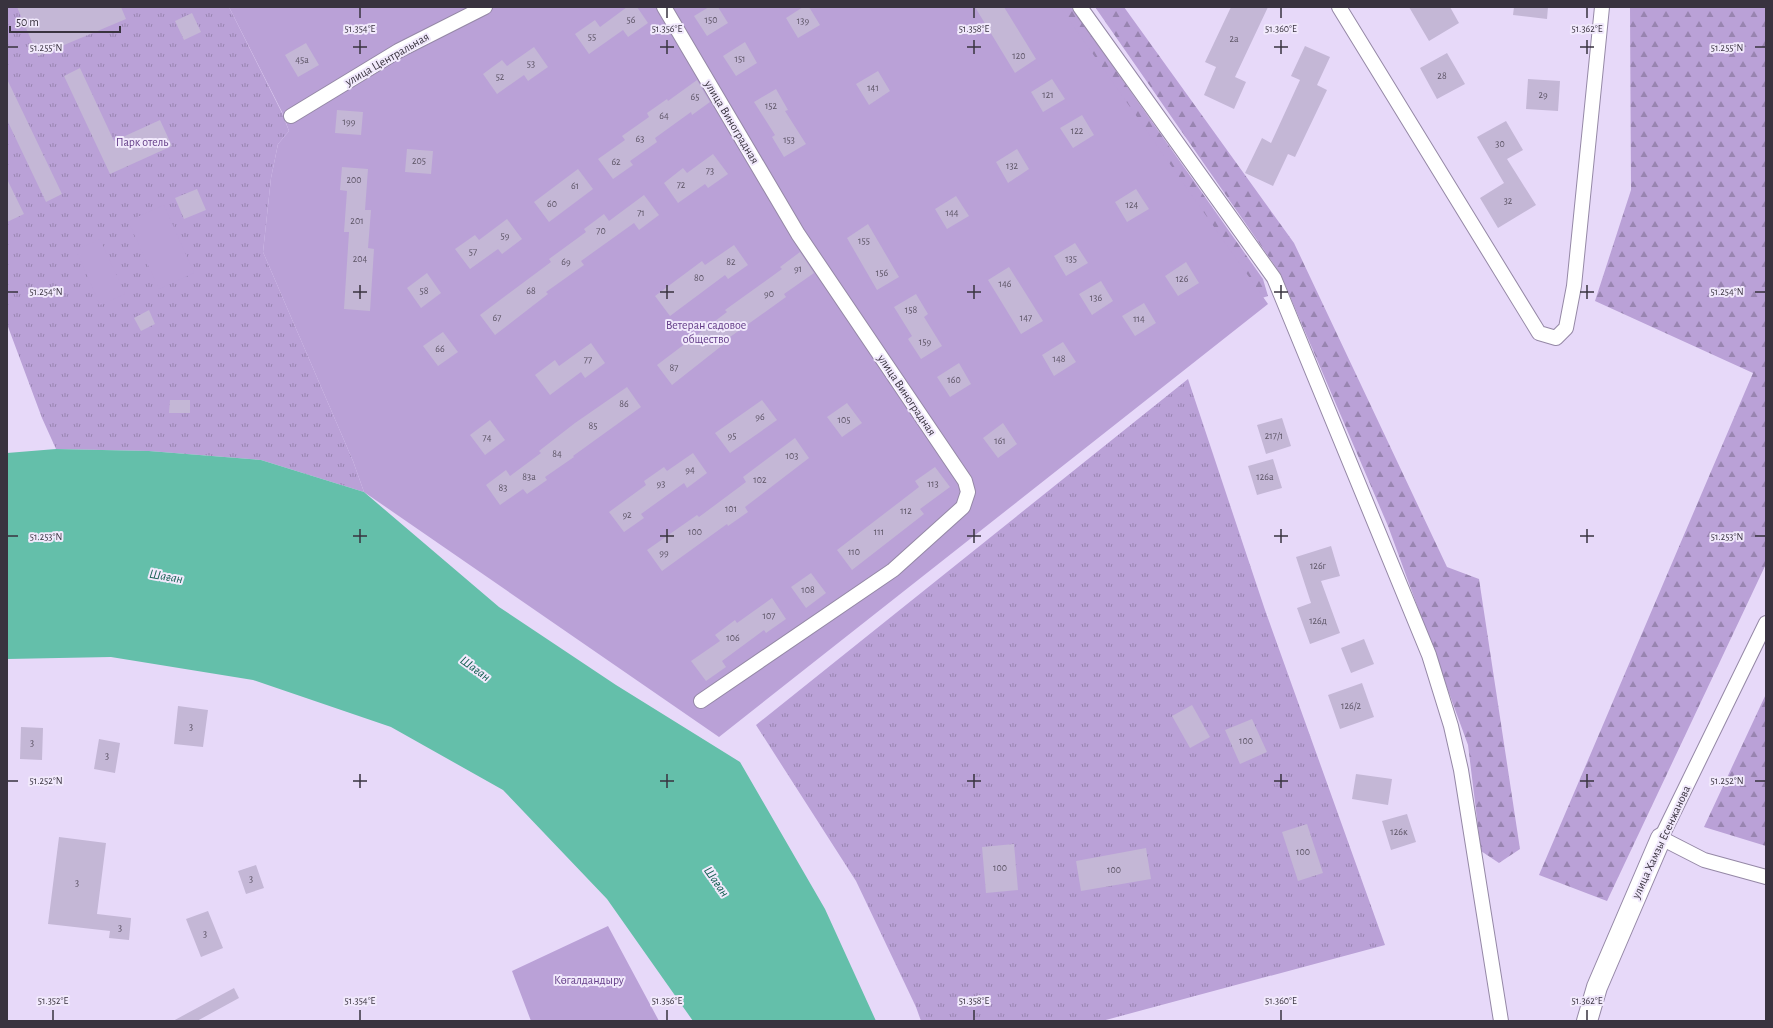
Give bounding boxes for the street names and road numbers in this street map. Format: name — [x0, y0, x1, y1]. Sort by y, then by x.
street label: улица Центральная — [342, 30, 431, 89]
street label: улица Виноградная — [701, 78, 762, 166]
street label: улица Виноградная — [874, 352, 938, 438]
street label: улица Хамзы Есенжанова — [1629, 783, 1694, 902]

